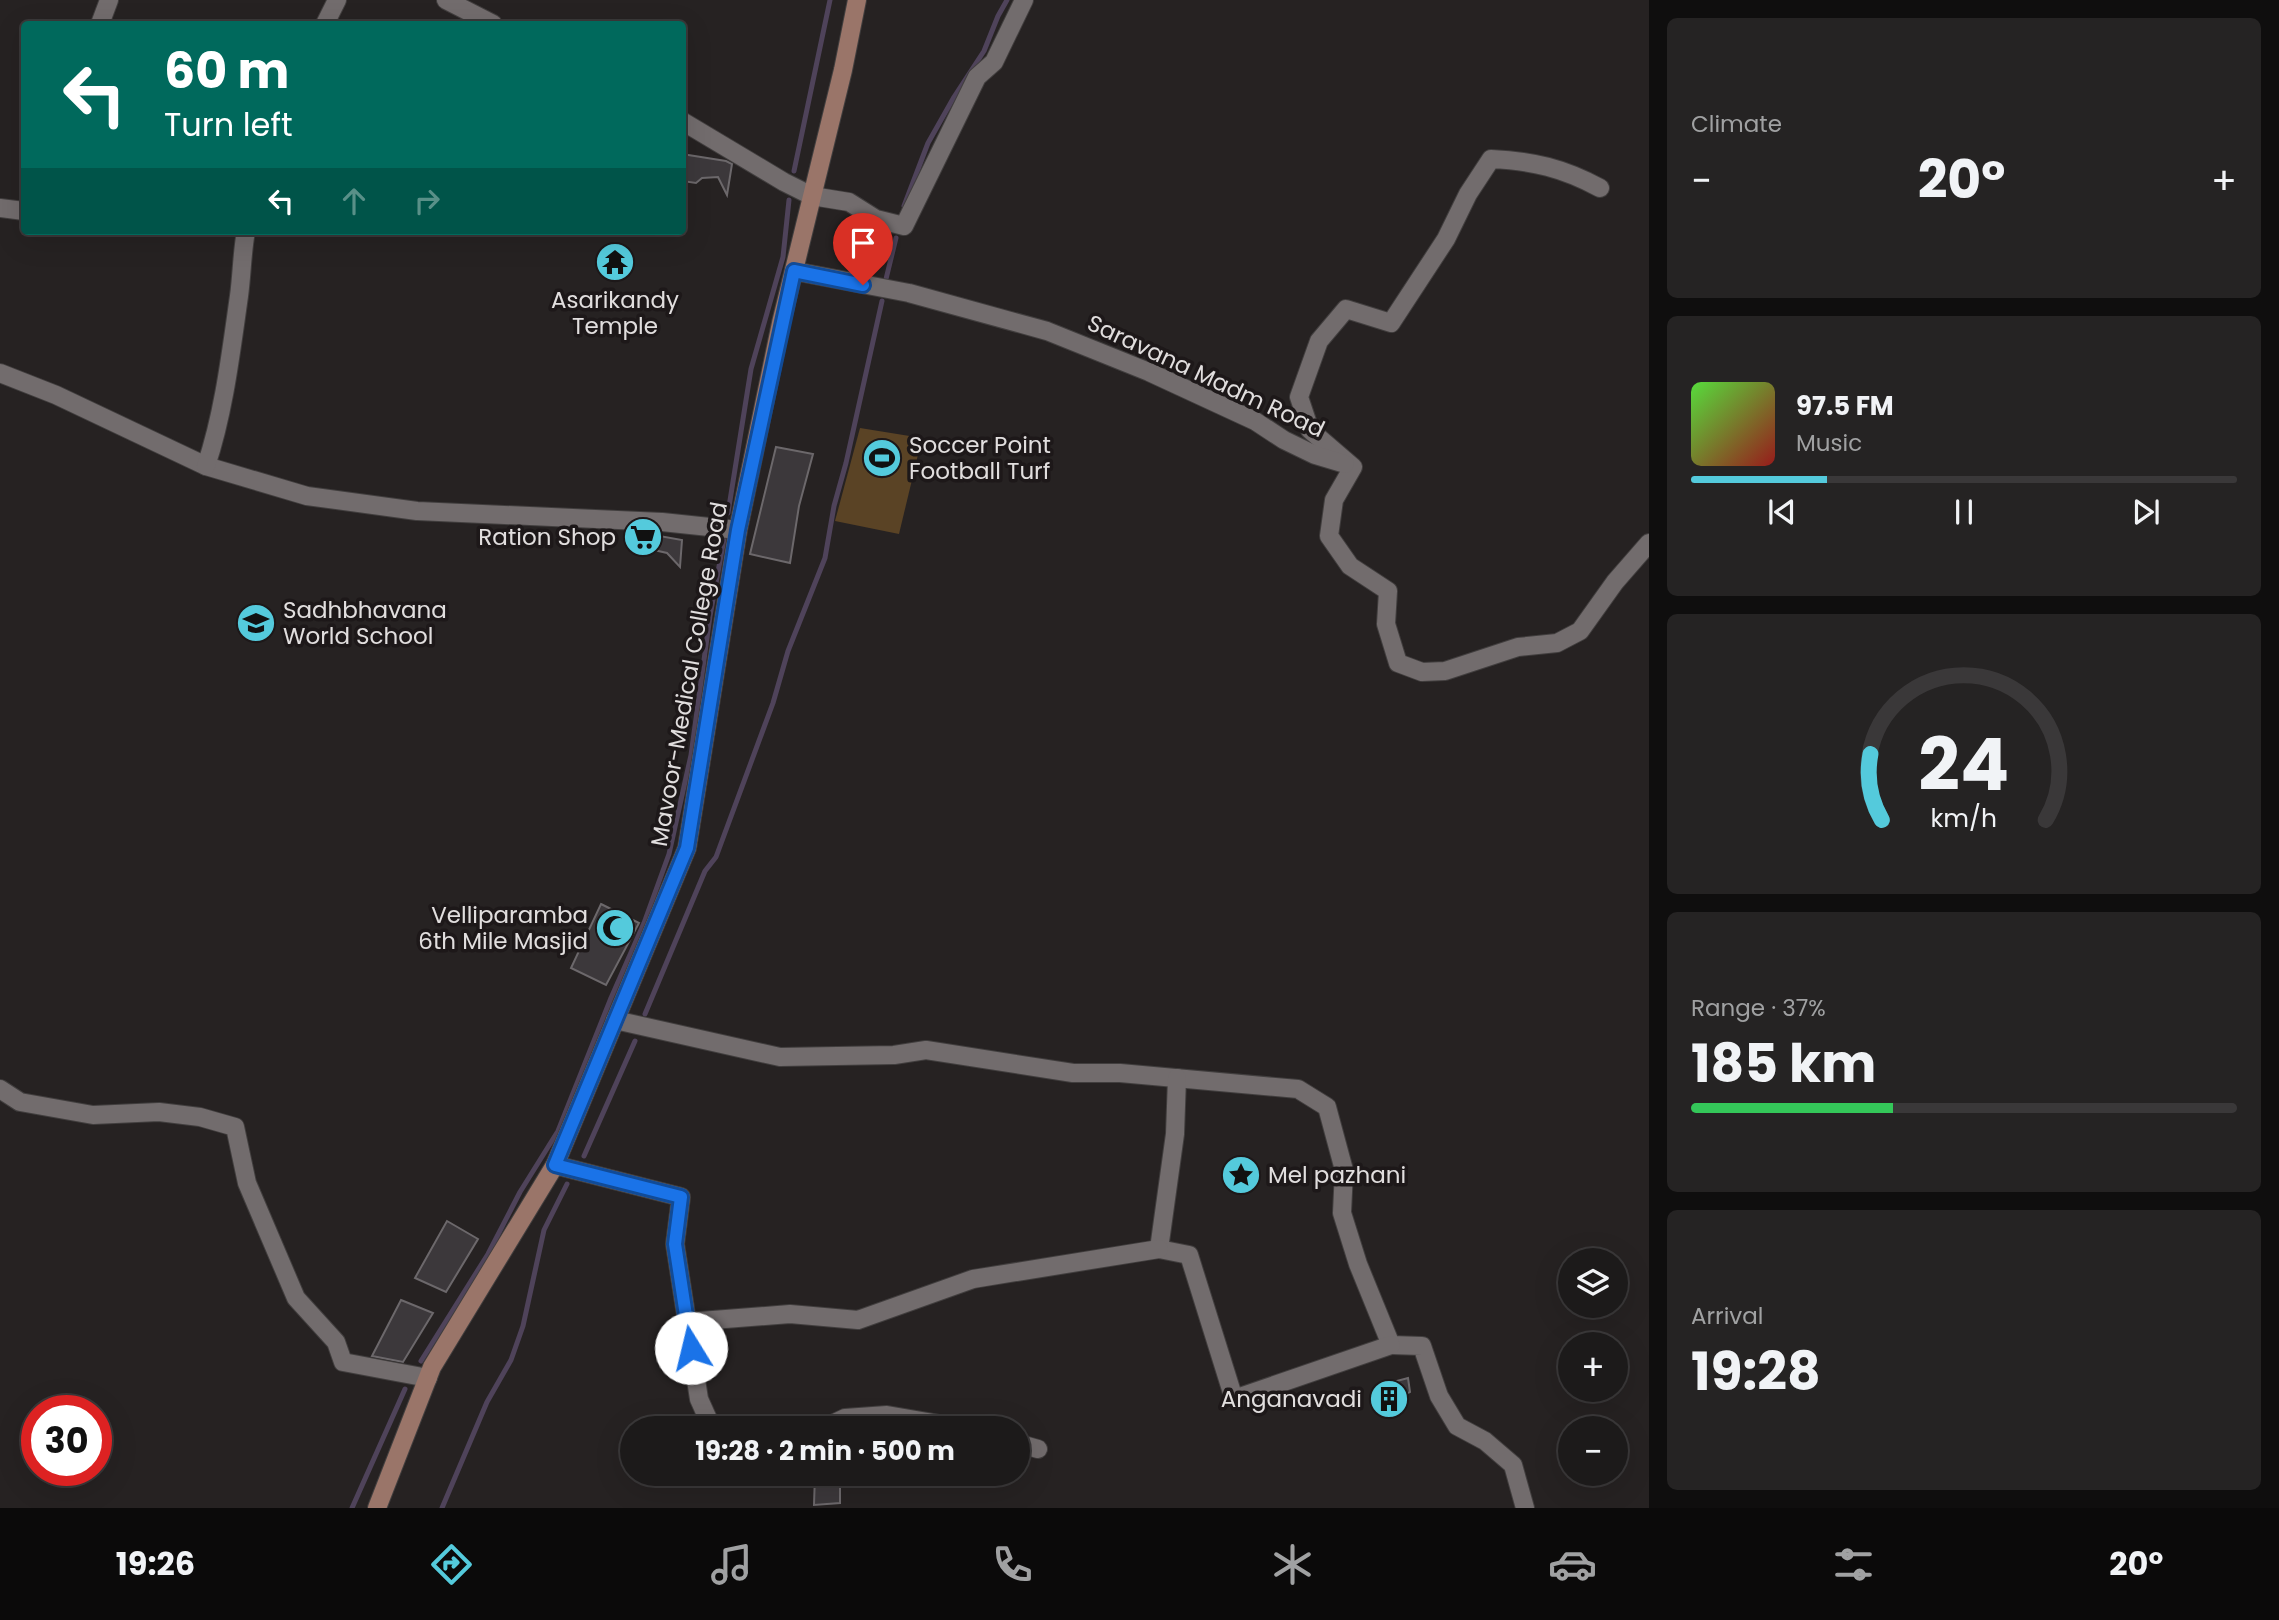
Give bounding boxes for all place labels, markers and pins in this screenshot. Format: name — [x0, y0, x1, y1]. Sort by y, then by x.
pin — [833, 213, 893, 285]
temple icon: Asarikandy Temple — [594, 241, 636, 283]
place label: Asarikandy Temple — [551, 284, 679, 342]
place label: Soccer Point Football Turf — [909, 429, 1051, 487]
sports icon: Soccer Point Football Turf — [861, 437, 903, 479]
supermarket icon: Ration Shop — [622, 516, 664, 558]
place label: Ration Shop — [478, 521, 616, 553]
place label: Sadhbhavana World School — [283, 594, 447, 652]
school or university icon: Sadhbhavana World School — [235, 602, 277, 644]
place label: Velliparamba 6th Mile Masjid — [418, 899, 588, 957]
mosque icon: Velliparamba 6th Mile Masjid — [594, 907, 636, 949]
place icon: Mel pazhani — [1220, 1154, 1262, 1196]
place label: Mel pazhani — [1268, 1159, 1406, 1191]
building icon: Anganavadi — [1368, 1378, 1410, 1420]
place label: Anganavadi — [1221, 1383, 1362, 1415]

